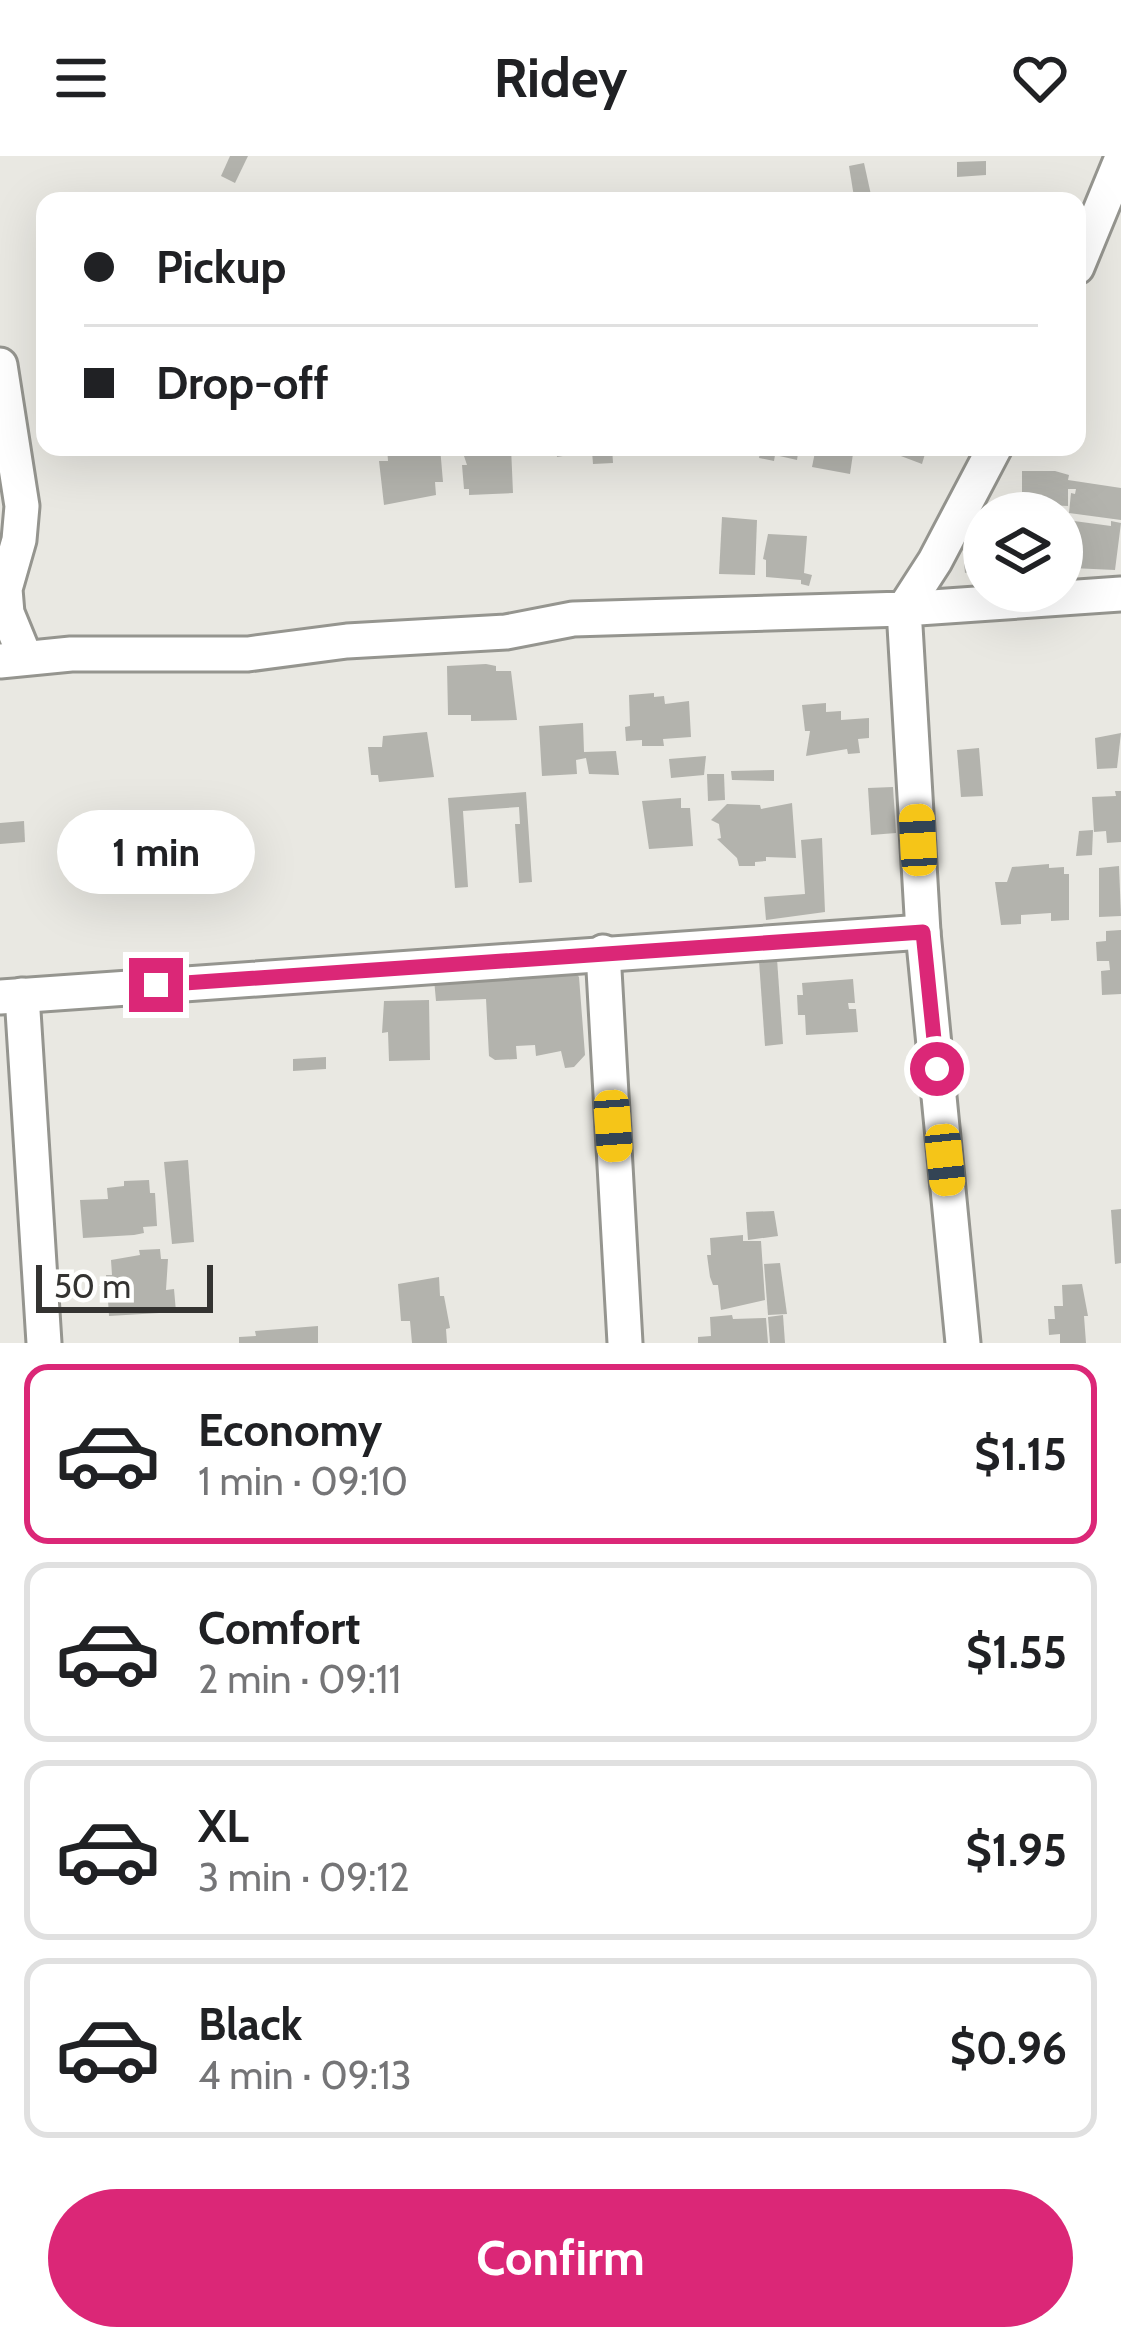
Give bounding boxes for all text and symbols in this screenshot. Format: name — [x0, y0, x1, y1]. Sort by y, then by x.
icon: menu — [48, 45, 114, 111]
text: Ridey — [494, 45, 627, 111]
icon: heart — [1007, 45, 1073, 111]
text: Pickup — [156, 240, 286, 294]
text: Drop-off — [156, 356, 329, 410]
map controls — [963, 492, 1083, 612]
button: layers — [963, 492, 1083, 612]
car — [898, 803, 938, 877]
callout: 1 min — [57, 811, 255, 895]
text: 1 min — [112, 828, 200, 876]
route end — [129, 958, 183, 1012]
route start — [910, 1042, 964, 1096]
car — [593, 1089, 633, 1163]
car — [923, 1122, 967, 1198]
scale bar — [36, 1259, 213, 1312]
text: 50 m — [54, 1266, 131, 1306]
icon: car — [54, 1400, 162, 1508]
text: Economy — [198, 1403, 382, 1457]
text: $1.15 — [974, 1427, 1067, 1481]
text: 1 min · 09:10 — [198, 1457, 408, 1505]
icon: car — [54, 1598, 162, 1706]
text: Comfort — [198, 1601, 361, 1655]
text: $1.55 — [966, 1625, 1067, 1679]
text: 2 min · 09:11 — [198, 1655, 401, 1703]
icon: car — [54, 1796, 162, 1904]
text: XL — [198, 1799, 249, 1853]
text: $1.95 — [966, 1823, 1067, 1877]
text: 3 min · 09:12 — [198, 1853, 410, 1901]
icon: car — [54, 1994, 162, 2102]
text: Black — [198, 1997, 302, 2051]
text: $0.96 — [950, 2021, 1067, 2075]
text: 4 min · 09:13 — [198, 2051, 412, 2099]
button: Confirm — [48, 2189, 1073, 2327]

